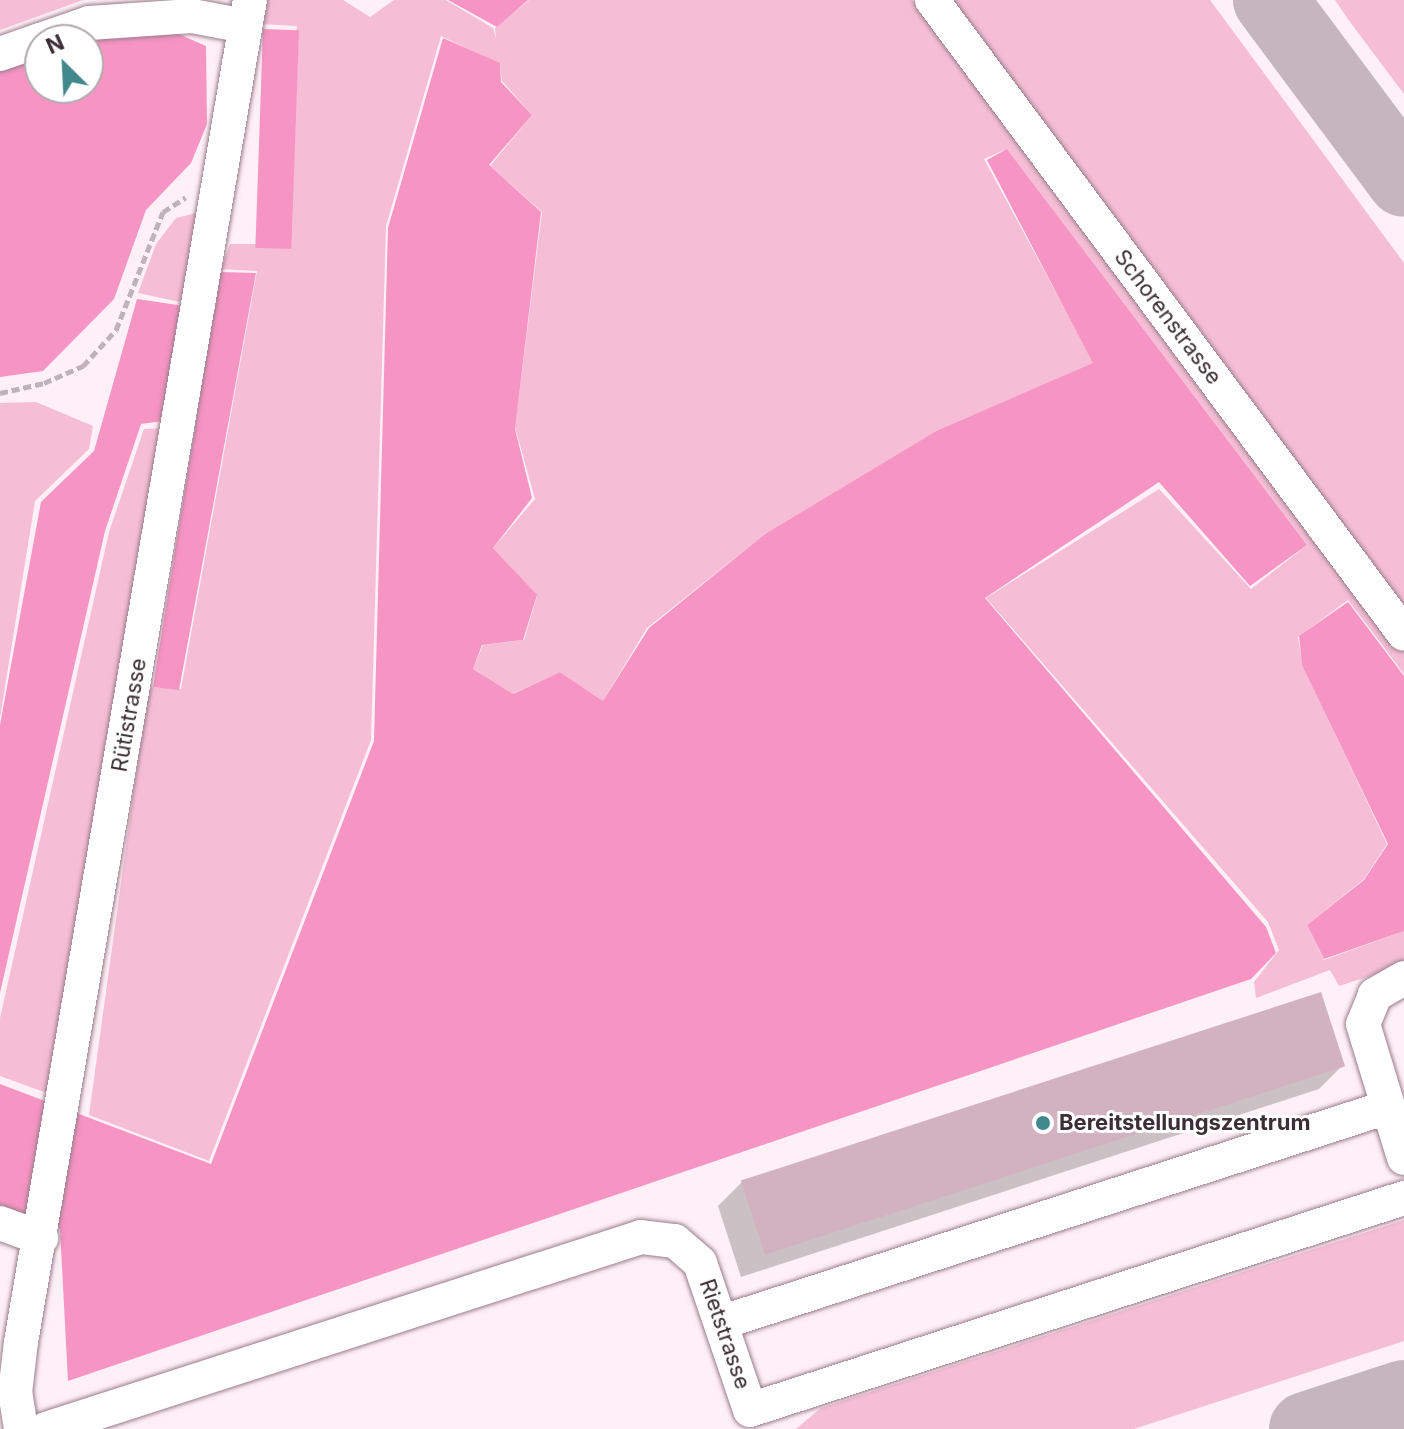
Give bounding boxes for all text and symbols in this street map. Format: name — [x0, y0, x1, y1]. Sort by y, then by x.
north arrow — [24, 24, 104, 104]
text: N — [42, 29, 68, 59]
street label: Schorenstrasse — [1109, 244, 1227, 390]
street label: Rütistrasse — [106, 656, 152, 774]
place label: Bereitstellungszentrum — [1059, 1110, 1311, 1136]
marker: Bereitstellungszentrum — [1034, 1114, 1052, 1132]
street label: Rietstrasse — [694, 1275, 756, 1393]

